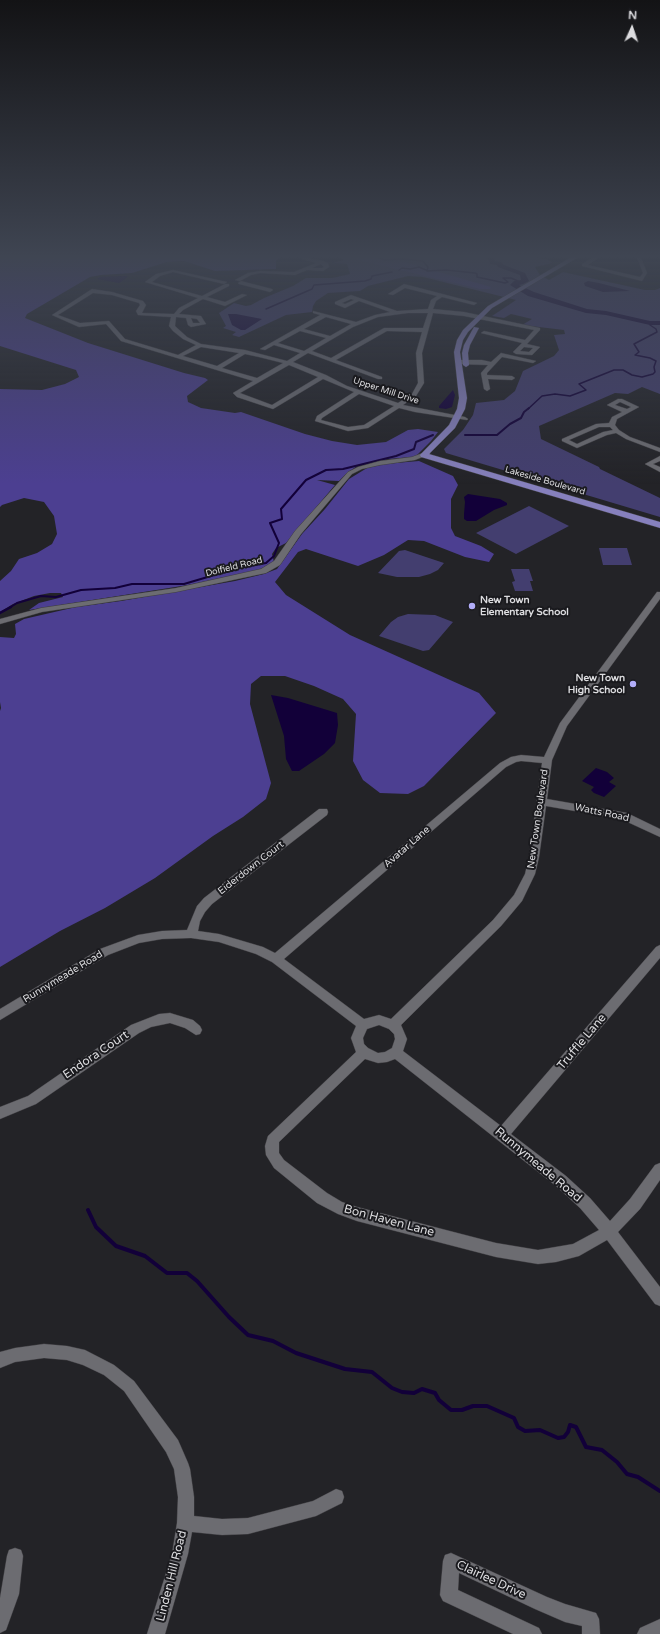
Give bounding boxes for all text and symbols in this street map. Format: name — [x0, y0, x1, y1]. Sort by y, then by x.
north arrow — [612, 8, 652, 48]
text: N — [628, 9, 637, 22]
street label: Upper Mill Drive — [352, 375, 420, 407]
street label: Lakeside Boulevard — [504, 464, 586, 498]
street label: Dolfield Road — [205, 555, 263, 579]
place label: New Town Elementary School — [480, 594, 569, 618]
marker: New Town Elementary School — [467, 601, 477, 611]
place label: New Town High School — [568, 672, 625, 696]
marker: New Town High School — [628, 679, 638, 689]
street label: New Town Boulevard — [525, 769, 551, 869]
street label: Watts Road — [574, 801, 630, 825]
street label: Avatar Lane — [382, 824, 432, 870]
street label: Eiderdown Court — [216, 839, 286, 897]
street label: Runnymeade Road — [21, 948, 105, 1006]
street label: Truffle Lane — [554, 1011, 610, 1073]
street label: Endora Court — [60, 1028, 132, 1082]
street label: Runnymeade Road — [492, 1124, 584, 1206]
street label: Bon Haven Lane — [342, 1202, 436, 1240]
street label: Linden Hill Road — [154, 1529, 190, 1623]
street label: Clairlee Drive — [454, 1558, 528, 1602]

